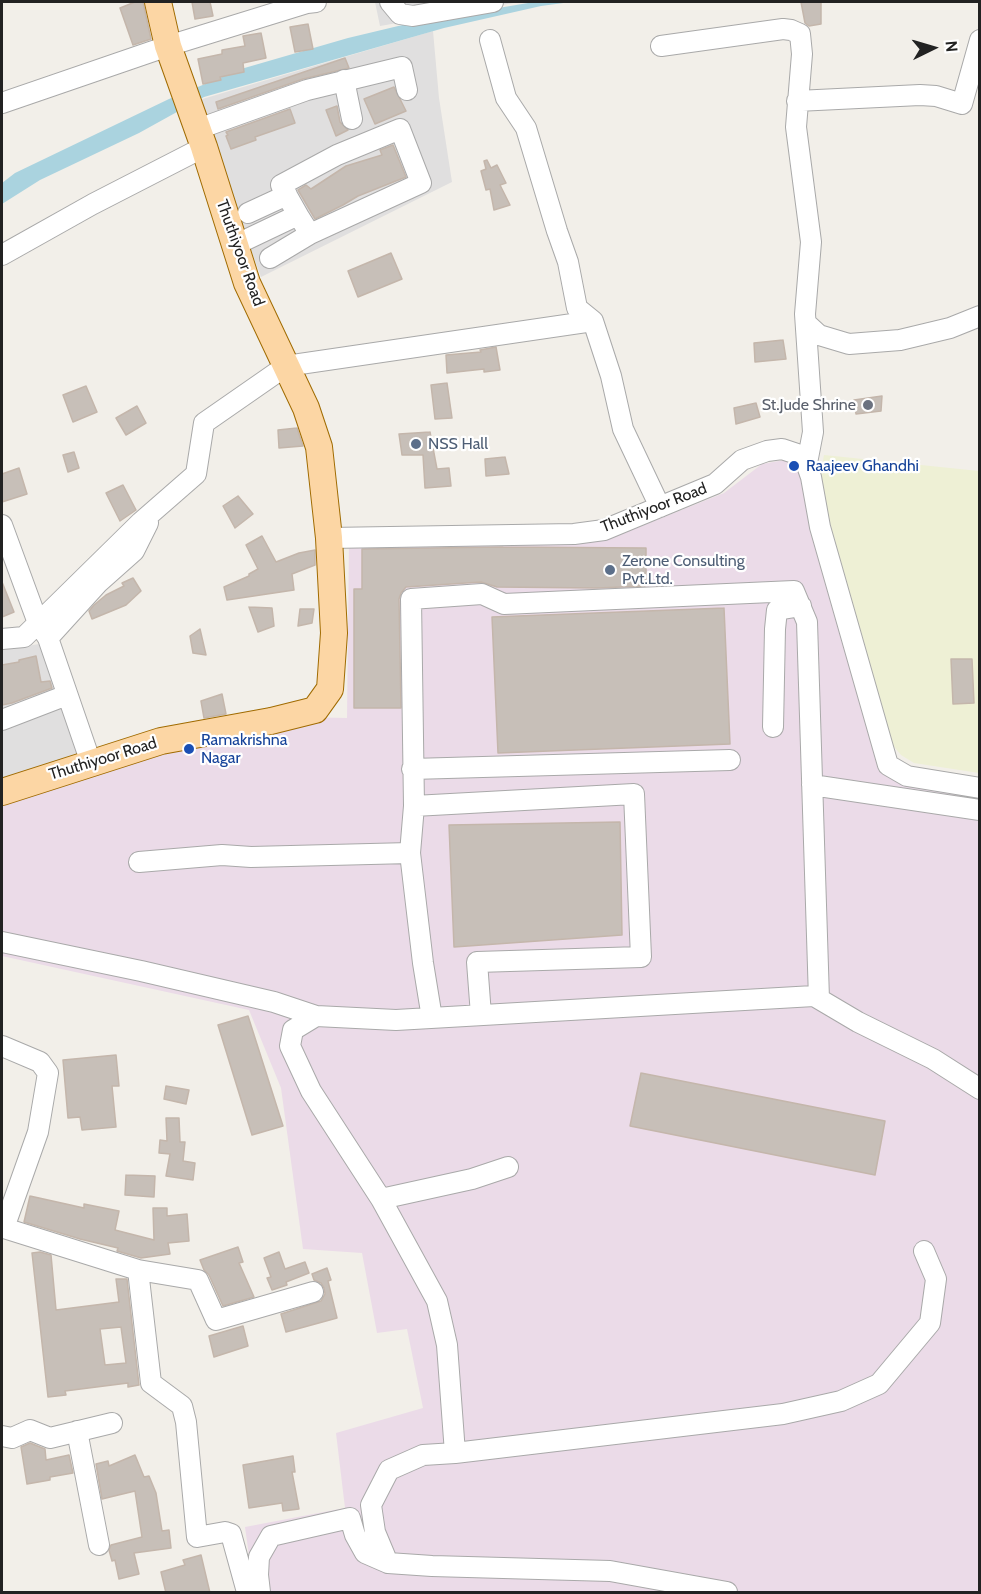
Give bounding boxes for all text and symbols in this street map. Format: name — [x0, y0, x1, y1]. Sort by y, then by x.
north arrow — [903, 18, 963, 78]
text: N — [941, 40, 961, 53]
street label: Thuthiyoor Road — [212, 197, 268, 309]
place label: St.Jude Shrine — [762, 395, 856, 415]
marker: St.Jude Shrine — [861, 398, 875, 412]
place label: NSS Hall — [428, 434, 488, 454]
marker: NSS Hall — [409, 437, 423, 451]
place label: Raajeev Ghandhi — [806, 456, 919, 476]
marker: Raajeev Ghandhi — [787, 459, 801, 473]
street label: Thuthiyoor Road — [598, 479, 710, 537]
place label: Zerone Consulting Pvt.Ltd. — [622, 551, 745, 589]
marker: Zerone Consulting Pvt.Ltd. — [603, 563, 617, 577]
place label: Ramakrishna Nagar — [201, 730, 287, 768]
street label: Thuthiyoor Road — [47, 733, 159, 785]
marker: Ramakrishna Nagar — [182, 742, 196, 756]

